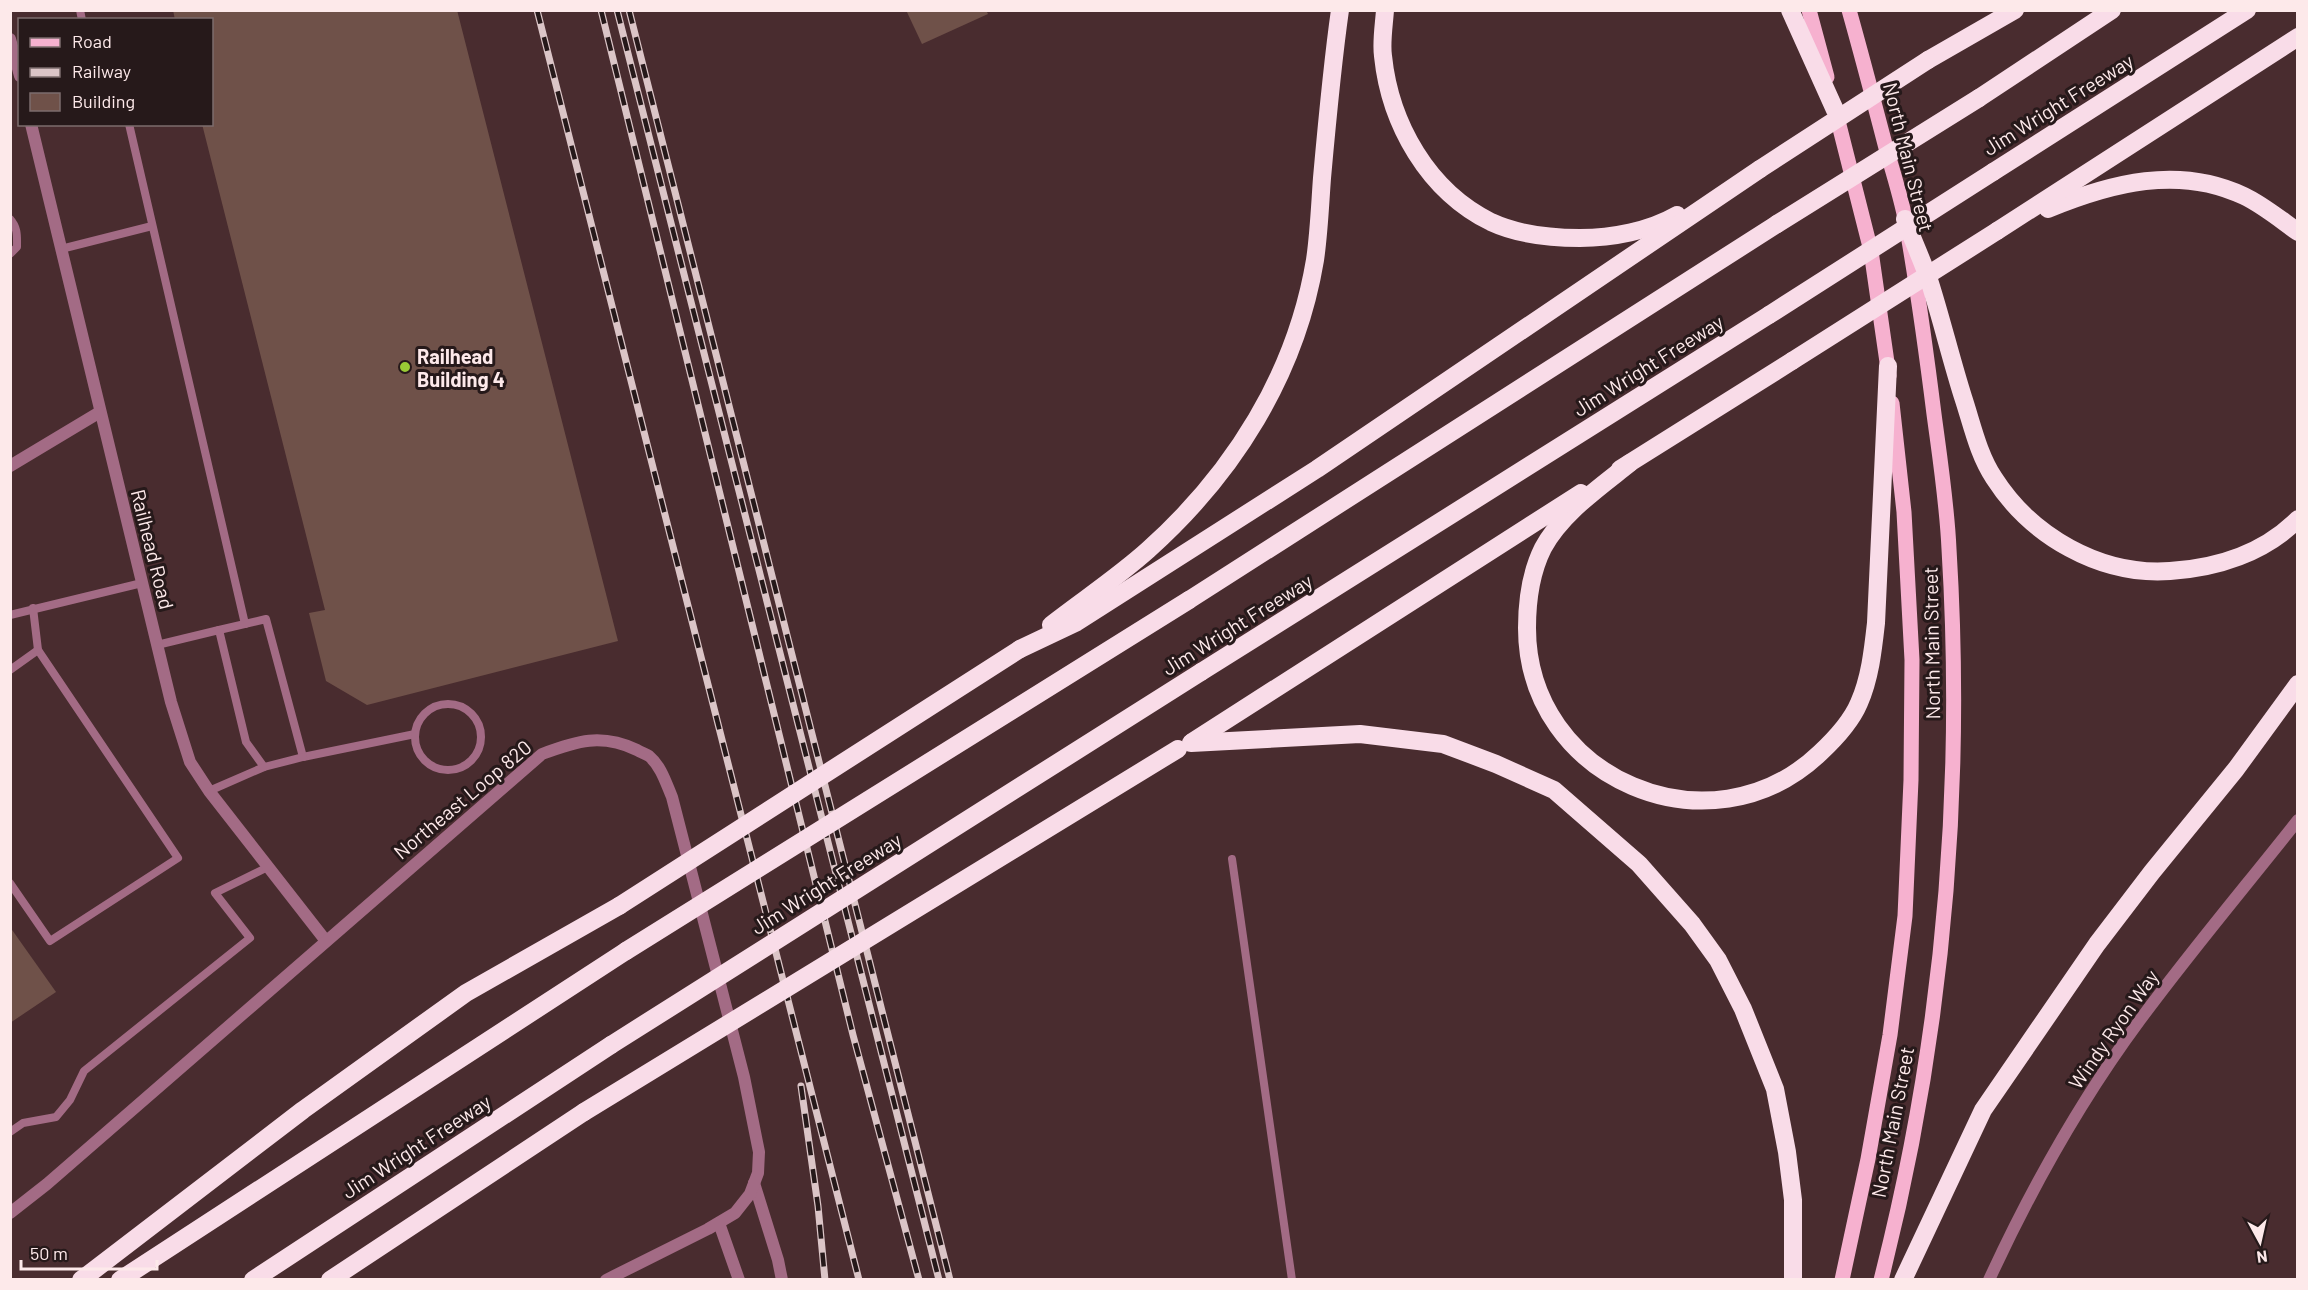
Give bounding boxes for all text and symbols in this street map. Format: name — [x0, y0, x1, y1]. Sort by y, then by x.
legend — [18, 18, 213, 126]
text: Road — [72, 30, 112, 52]
street label: Jim Wright Freeway — [1978, 48, 2138, 160]
text: Railway — [72, 60, 131, 82]
street label: North Main Street — [1879, 80, 1939, 234]
text: Building — [72, 90, 135, 112]
street label: Jim Wright Freeway — [1568, 309, 1728, 421]
place label: Railhead Building 4 — [417, 344, 505, 391]
marker: Railhead Building 4 — [398, 360, 412, 374]
street label: Railhead Road — [127, 487, 179, 611]
street label: North Main Street — [1918, 566, 1944, 720]
street label: Jim Wright Freeway — [1157, 568, 1317, 680]
street label: Northeast Loop 820 — [388, 734, 536, 864]
street label: Jim Wright Freeway — [746, 827, 906, 939]
street label: Windy Ryon Way — [2063, 965, 2163, 1093]
street label: North Main Street — [1866, 1045, 1918, 1199]
street label: Jim Wright Freeway — [337, 1089, 495, 1203]
north arrow — [2230, 1212, 2290, 1272]
scale bar — [21, 1233, 158, 1271]
text: 50 m — [30, 1242, 68, 1264]
text: N — [2256, 1247, 2269, 1267]

